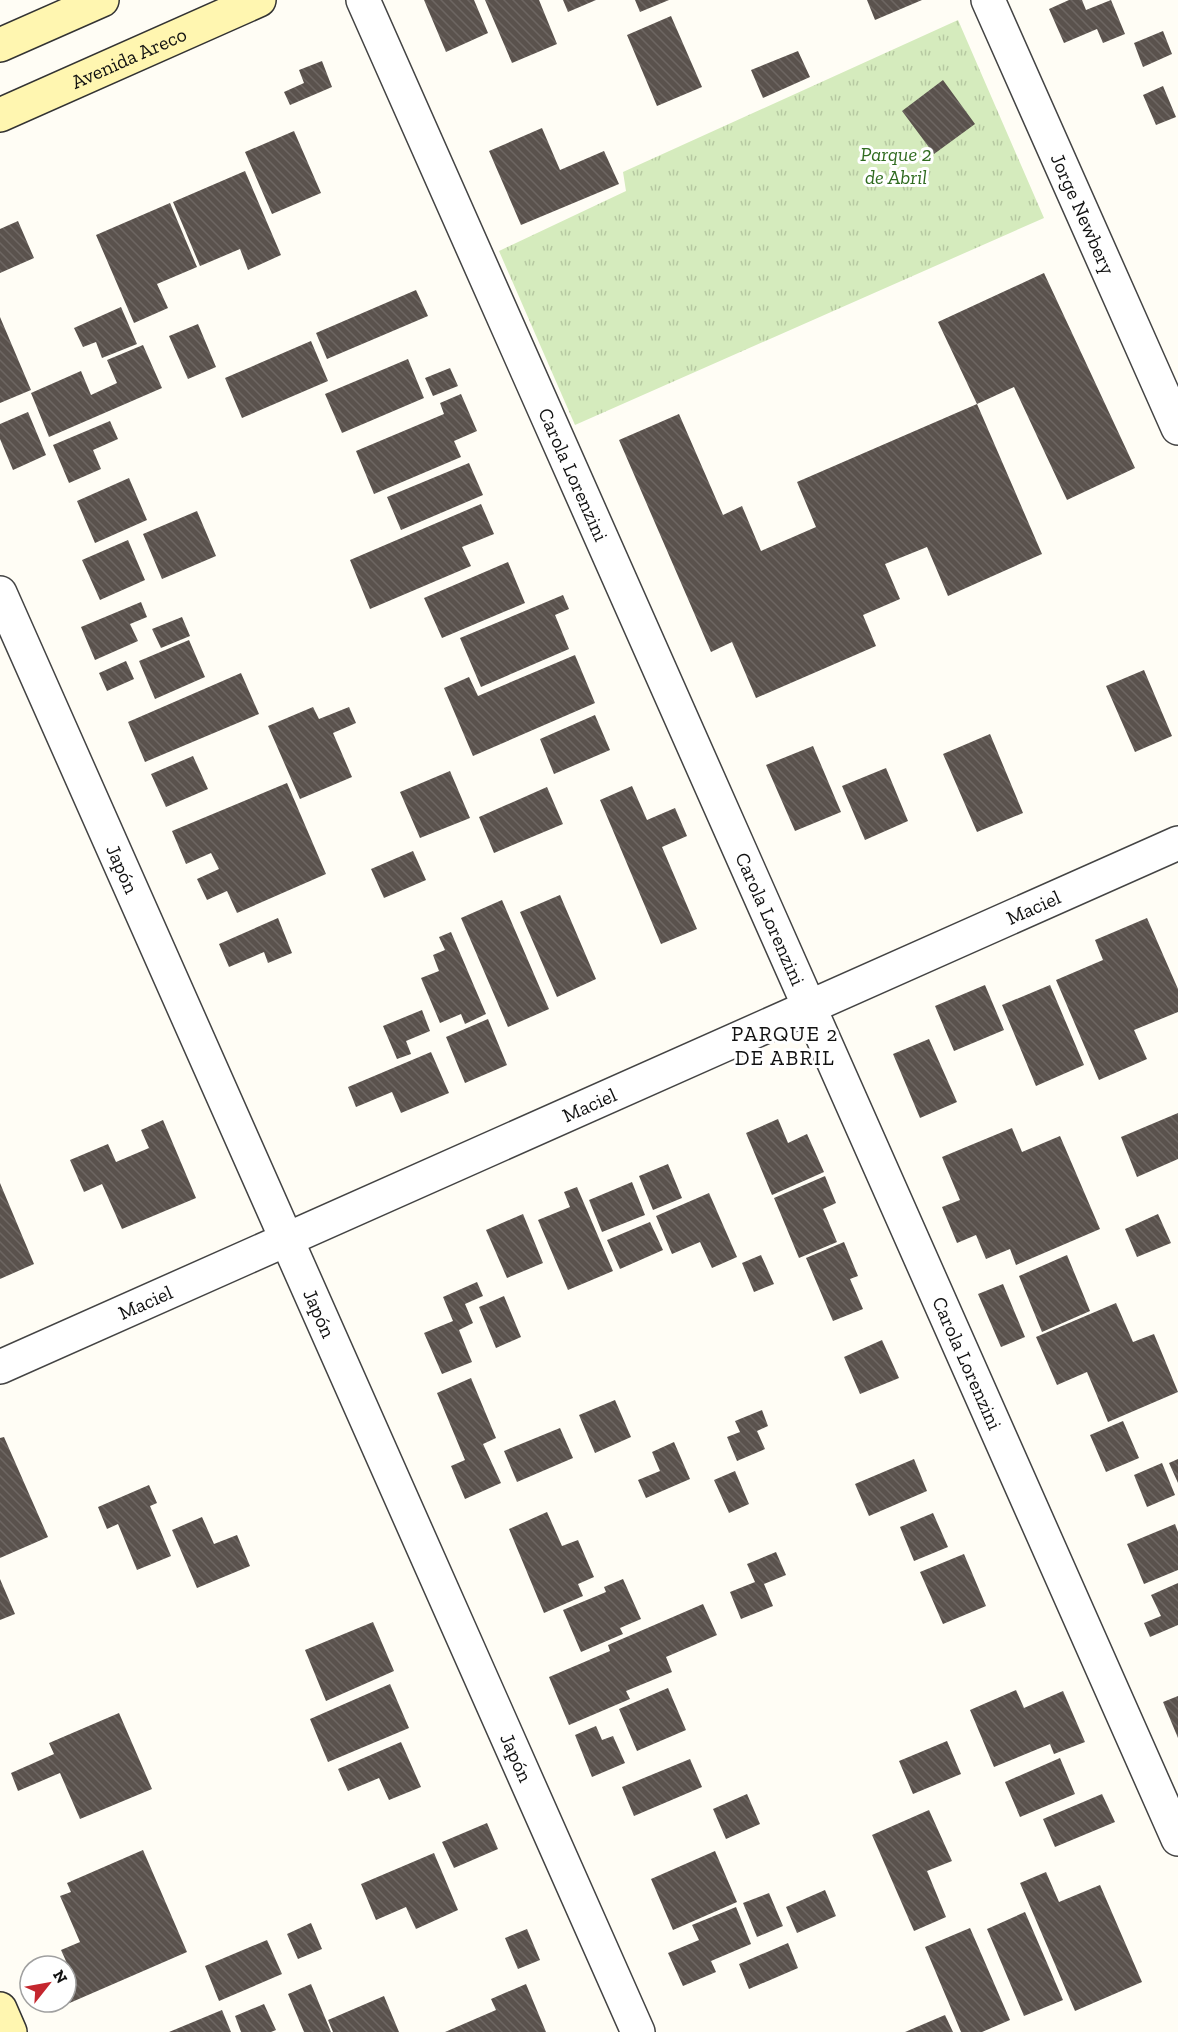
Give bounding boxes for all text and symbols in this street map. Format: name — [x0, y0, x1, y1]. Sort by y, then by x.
street label: Avenida Areco — [68, 22, 190, 94]
park label: Parque 2 de Abril — [860, 142, 932, 189]
street label: Jorge Newbery — [1046, 150, 1121, 279]
street label: Carola Lorenzini — [533, 404, 613, 545]
street label: Japón — [101, 841, 144, 898]
street label: Carola Lorenzini — [730, 848, 810, 990]
street label: Maciel — [1003, 885, 1064, 930]
district label: PARQUE 2 DE ABRIL — [731, 1021, 839, 1070]
street label: Maciel — [559, 1082, 620, 1127]
street label: Maciel — [114, 1280, 176, 1325]
street label: Japón — [298, 1285, 341, 1342]
street label: Carola Lorenzini — [927, 1293, 1007, 1434]
street label: Japón — [495, 1729, 538, 1786]
north arrow — [18, 1954, 78, 2014]
text: N — [49, 1966, 72, 1987]

